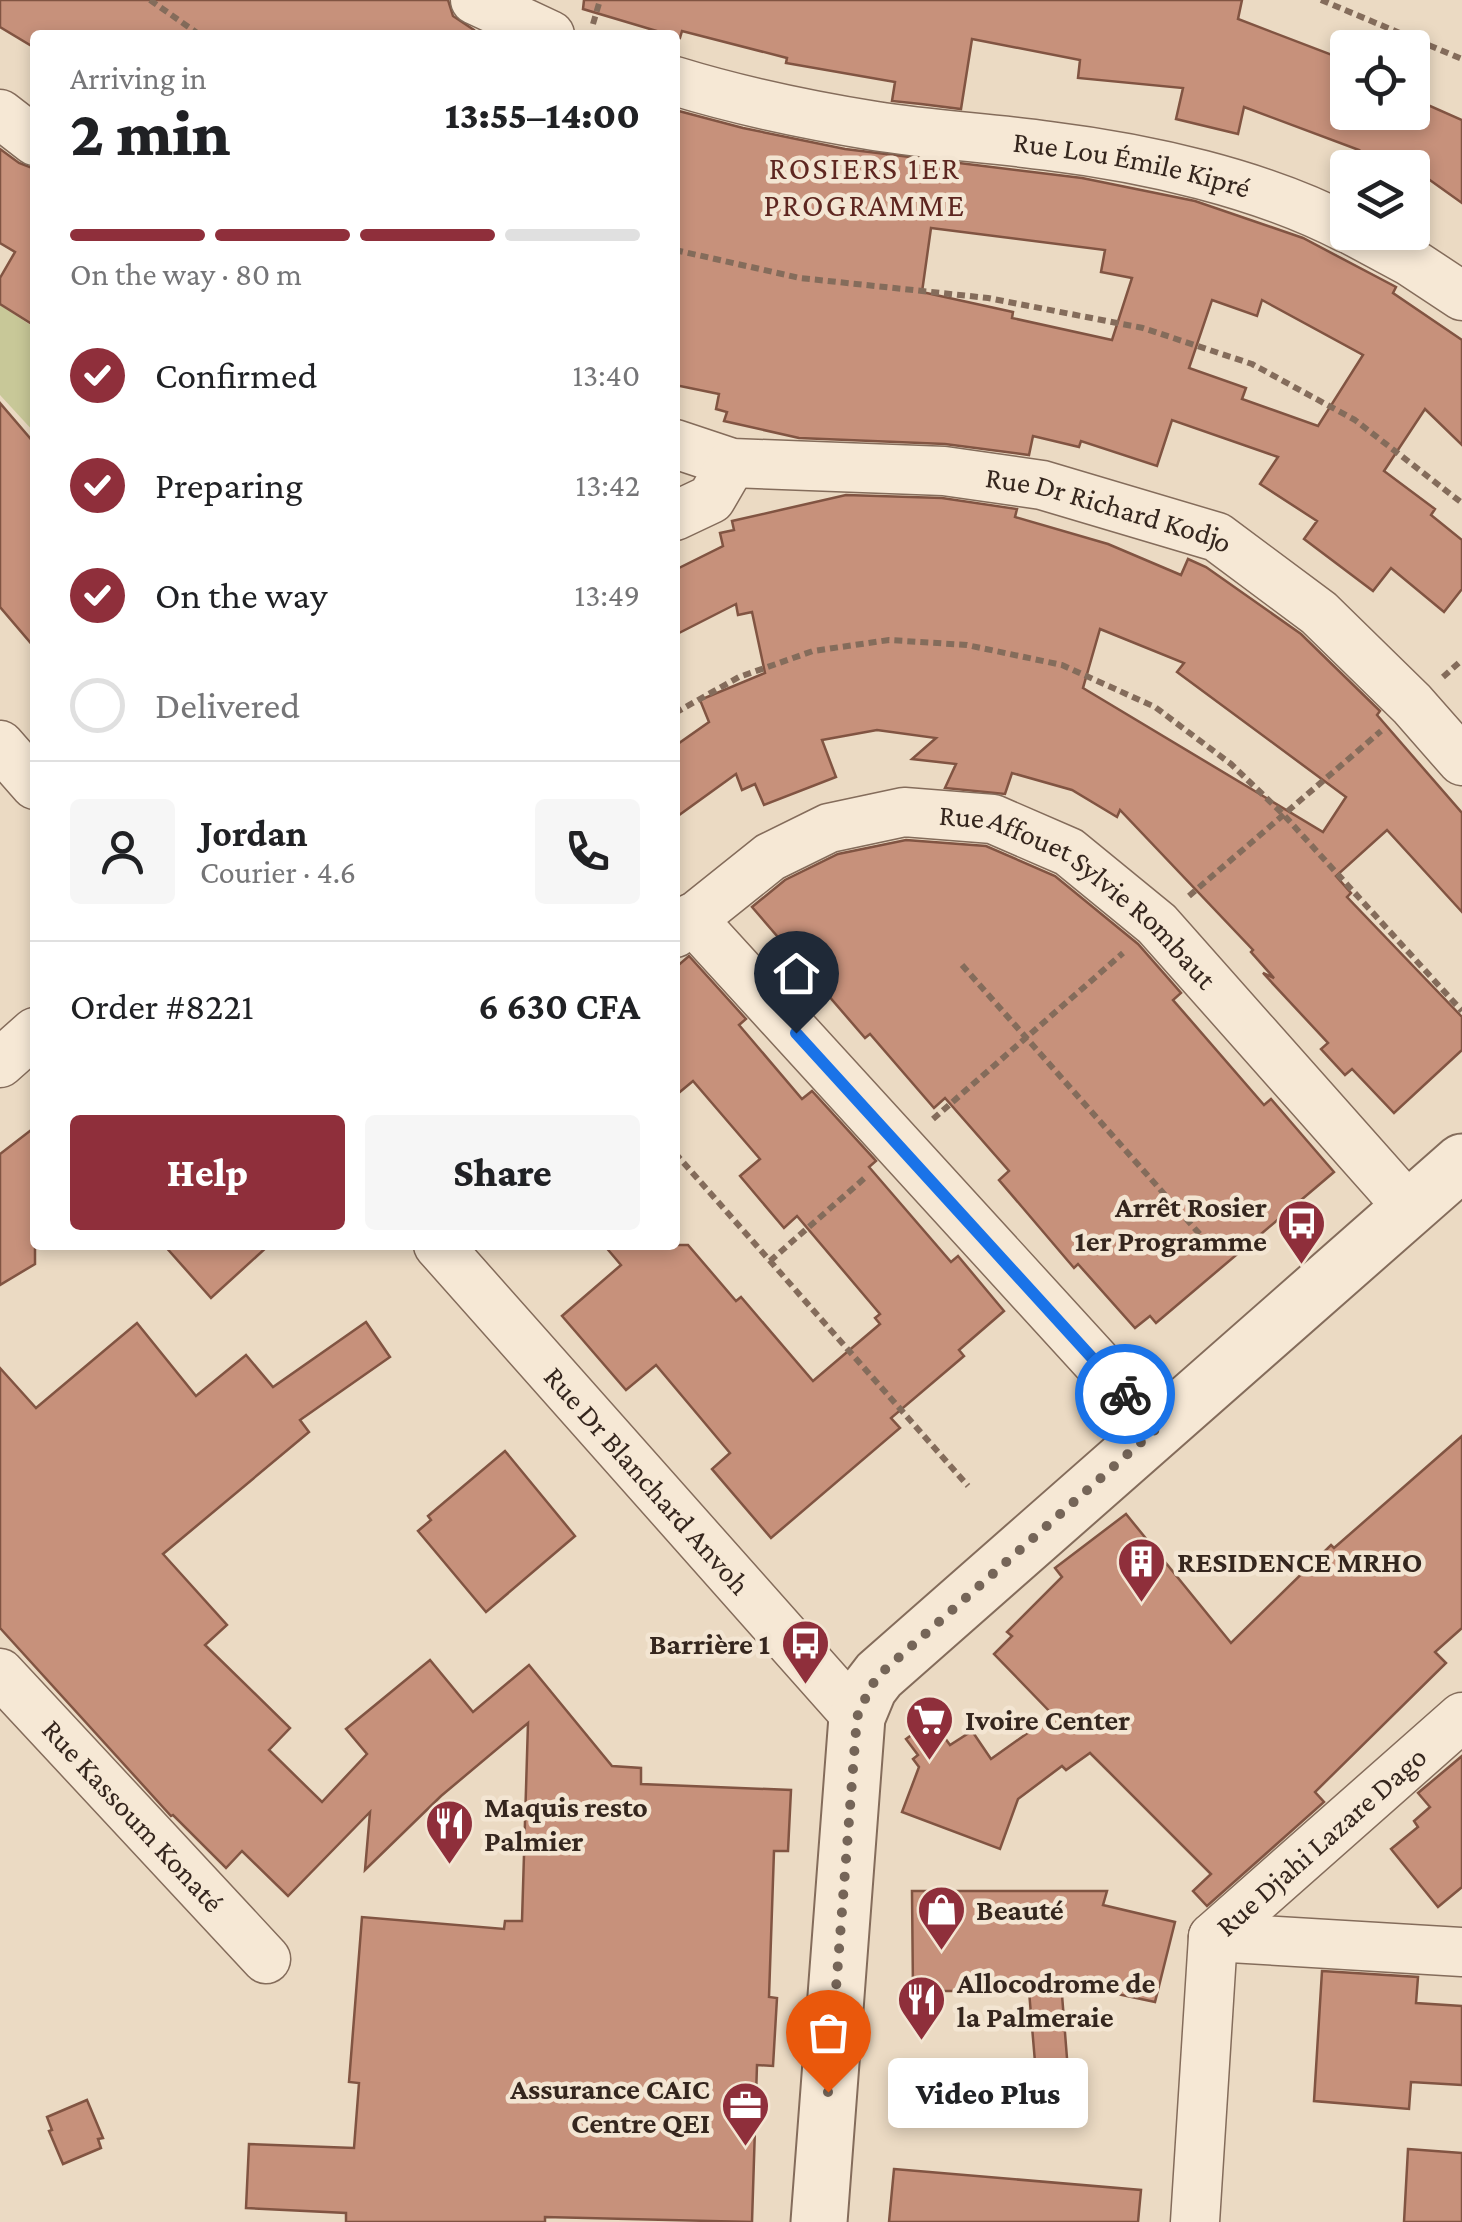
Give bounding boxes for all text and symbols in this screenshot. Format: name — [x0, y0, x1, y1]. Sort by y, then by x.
map controls — [1330, 30, 1430, 250]
button: locate — [1330, 30, 1430, 130]
text: Arriving in — [70, 60, 207, 96]
text: 13:55–14:00 — [445, 94, 640, 136]
text: 2 min — [70, 97, 231, 169]
street label: Rue Lou Émile Kipré — [1011, 125, 1255, 204]
district label: ROSIERS 1ER PROGRAMME — [763, 150, 967, 223]
button: layers — [1330, 150, 1430, 250]
text: On the way · 80 m — [70, 256, 302, 292]
icon: check — [70, 348, 125, 403]
text: Confirmed — [155, 354, 318, 396]
text: 13:40 — [572, 357, 640, 393]
icon: check — [70, 458, 125, 513]
street label: Rue Dr Richard Kodjo — [983, 460, 1240, 559]
text: Preparing — [155, 464, 303, 506]
text: 13:42 — [576, 467, 640, 503]
icon: check — [70, 568, 125, 623]
text: On the way — [155, 574, 327, 616]
text: 13:49 — [575, 577, 640, 613]
text: Delivered — [155, 684, 300, 726]
street label: Rue Affouet Sylvie Rombaut — [938, 798, 1224, 996]
button: person — [70, 799, 175, 904]
button: phone — [535, 799, 640, 904]
text: Jordan — [200, 812, 308, 854]
text: Courier · 4.6 — [200, 854, 356, 890]
pin — [754, 931, 839, 1034]
icon: home — [769, 946, 824, 1001]
text: Order #8221 — [70, 985, 254, 1027]
text: 6 630 CFA — [478, 985, 640, 1027]
button: Help — [70, 1115, 345, 1230]
button: Share — [365, 1115, 640, 1230]
place label: Arrêt Rosier 1er Programme — [1075, 1190, 1267, 1257]
bus stop icon: Arrêt Rosier 1er Programme — [1276, 1198, 1328, 1266]
courier — [1075, 1344, 1175, 1444]
street label: Rue Dr Blanchard Anvoh — [538, 1360, 757, 1601]
icon: bike — [1098, 1367, 1153, 1422]
building icon: RESIDENCE MRHO — [1116, 1536, 1168, 1604]
place label: RESIDENCE MRHO — [1177, 1545, 1422, 1578]
bus stop icon: Barrière 1 — [779, 1618, 831, 1686]
place label: Barrière 1 — [649, 1627, 770, 1660]
supermarket icon: Ivoire Center — [904, 1694, 956, 1762]
place label: Ivoire Center — [965, 1703, 1130, 1736]
street label: Rue Kassoum Konaté — [36, 1712, 231, 1918]
street label: Rue Djahi Lazare Dago — [1209, 1739, 1433, 1943]
place label: Maquis resto Palmier — [484, 1790, 648, 1857]
restaurant icon: Maquis resto Palmier — [423, 1798, 475, 1866]
shop icon: Beauté — [915, 1884, 967, 1952]
place label: Beauté — [976, 1893, 1064, 1926]
place label: Allocodrome de la Palmeraie — [956, 1966, 1156, 2033]
restaurant icon: Allocodrome de la Palmeraie — [896, 1974, 948, 2042]
pin — [786, 1990, 871, 2093]
icon: bag — [801, 2005, 856, 2060]
callout: Video Plus — [888, 2057, 1088, 2127]
place label: Assurance CAIC Centre QEI — [509, 2072, 710, 2139]
text: Video Plus — [916, 2075, 1060, 2111]
office icon: Assurance CAIC Centre QEI — [719, 2080, 771, 2148]

